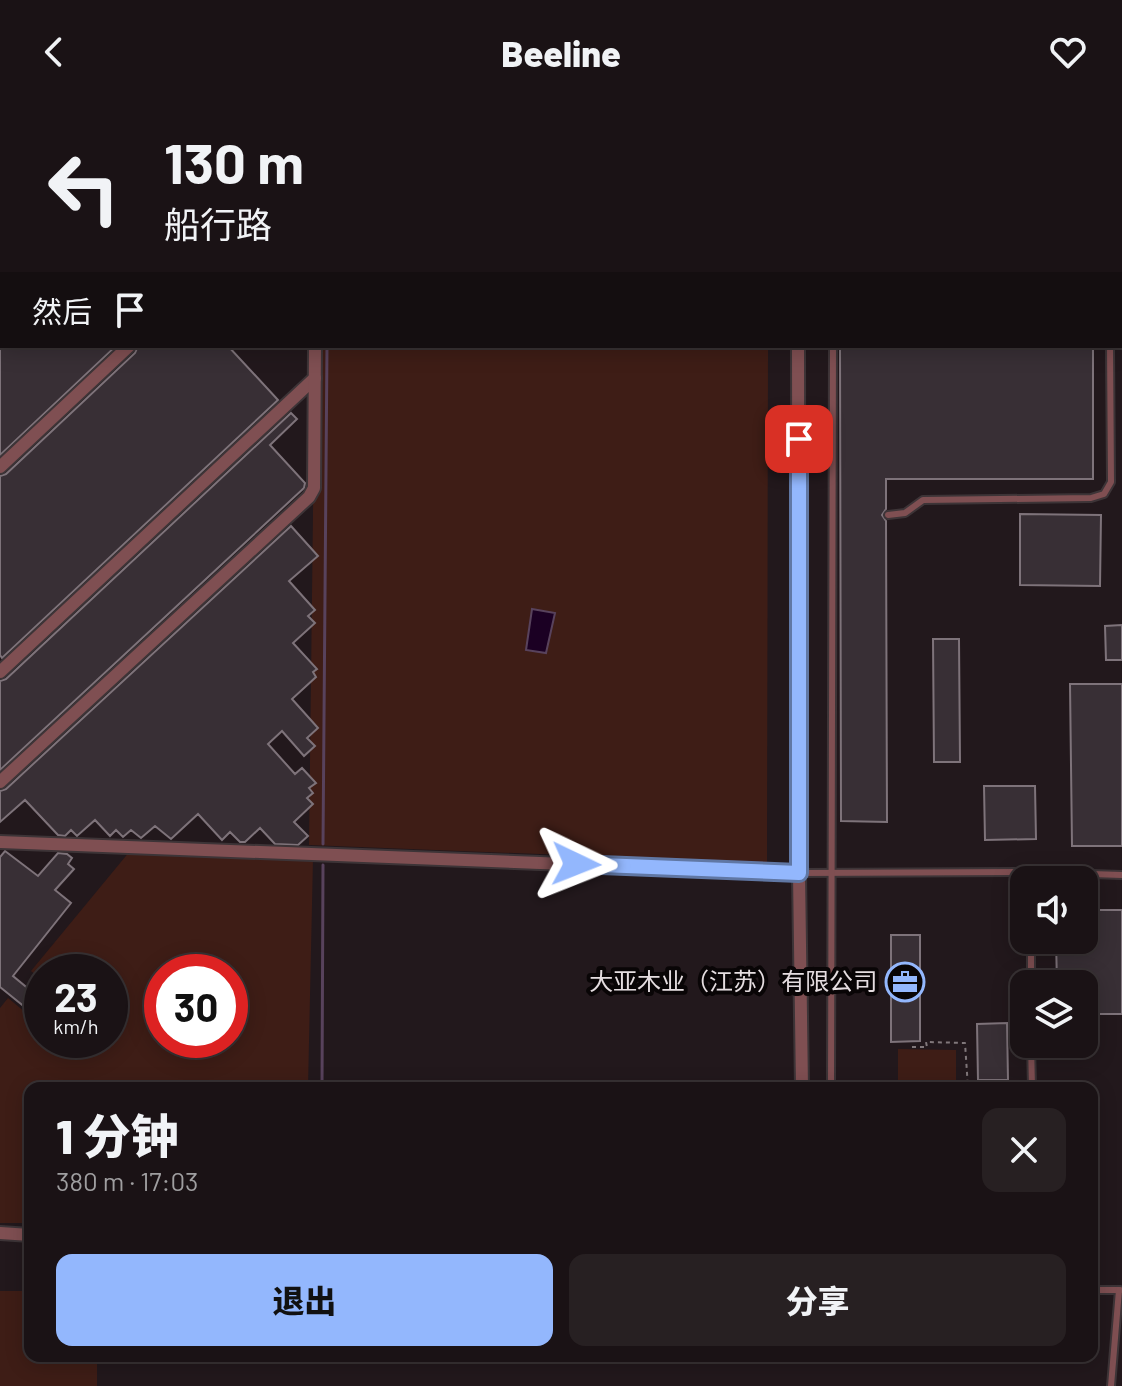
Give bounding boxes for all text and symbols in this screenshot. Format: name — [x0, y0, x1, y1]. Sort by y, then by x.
icon: back — [32, 30, 76, 74]
icon: heart — [1046, 30, 1090, 74]
text: Beeline — [501, 31, 621, 74]
text: 130 m — [164, 128, 304, 195]
icon: left — [32, 136, 136, 240]
text: 船行路 — [164, 202, 272, 245]
icon: arrive — [108, 288, 152, 332]
text: 然后 — [32, 293, 92, 329]
pin — [765, 405, 833, 473]
icon: arrive — [777, 417, 821, 461]
position arrow — [534, 822, 618, 906]
map controls — [1010, 866, 1098, 1058]
button: sound — [1010, 866, 1098, 954]
speed limit sign: 30 — [144, 954, 248, 1058]
office icon: 大亚木业（江苏）有限公司 — [884, 961, 926, 1003]
place label: 大亚木业（江苏）有限公司 — [589, 966, 877, 995]
button: layers — [1010, 970, 1098, 1058]
text: 23 — [54, 972, 98, 1020]
text: km/h — [53, 1014, 99, 1038]
text: 1 分钟 — [56, 1106, 179, 1164]
button: close — [982, 1108, 1066, 1192]
text: 380 m · 17:03 — [56, 1165, 198, 1196]
button: 退出 — [56, 1254, 553, 1346]
button: 分享 — [569, 1254, 1066, 1346]

